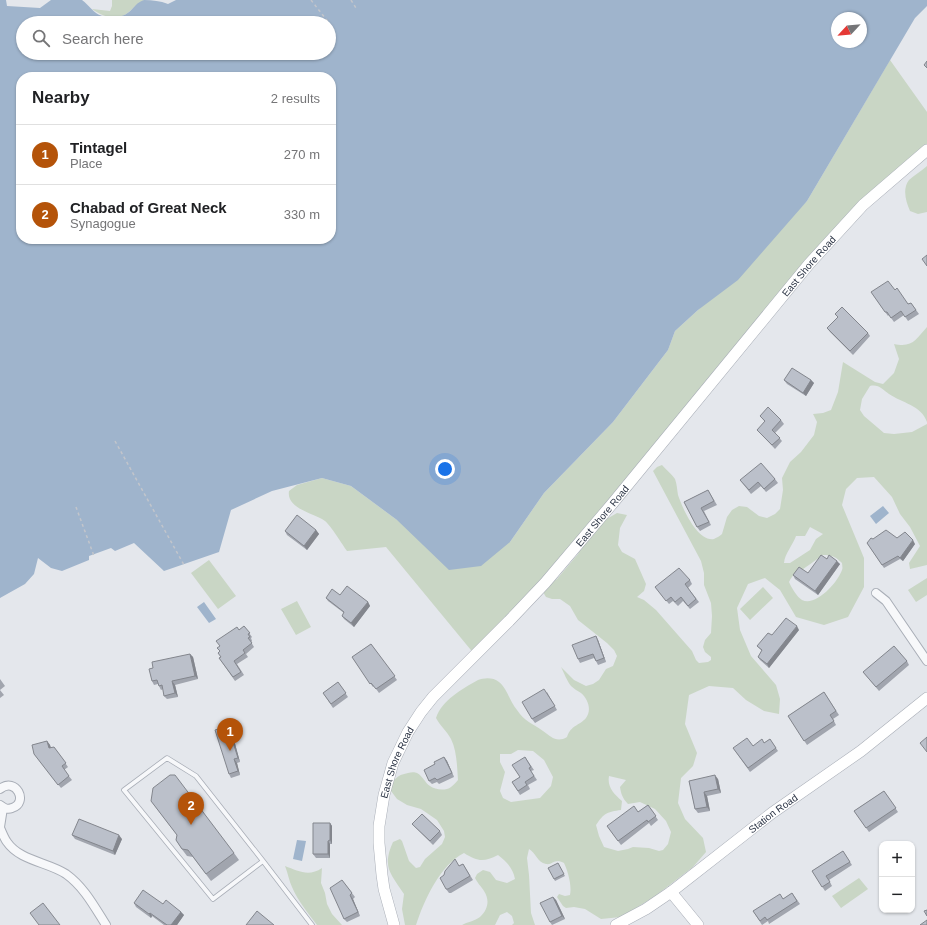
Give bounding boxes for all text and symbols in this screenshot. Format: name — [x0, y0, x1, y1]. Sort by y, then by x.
north arrow — [831, 12, 867, 48]
search box — [16, 16, 336, 60]
icon: search — [30, 27, 52, 49]
text: Search here — [62, 30, 144, 47]
text: Nearby — [32, 88, 90, 107]
text: 2 results — [271, 91, 320, 106]
text: Tintagel — [70, 139, 127, 156]
text: 1 — [41, 147, 49, 162]
text: 270 m — [284, 147, 320, 162]
text: Place — [70, 156, 103, 171]
text: Chabad of Great Neck — [70, 199, 227, 216]
text: 2 — [41, 207, 49, 222]
text: 330 m — [284, 207, 320, 222]
text: Synagogue — [70, 216, 136, 231]
street label: East Shore Road — [779, 233, 838, 298]
your location — [435, 459, 455, 479]
street label: East Shore Road — [573, 483, 631, 548]
pin: 1 — [217, 718, 243, 751]
street label: East Shore Road — [378, 724, 416, 800]
pin: 2 — [178, 792, 204, 825]
street label: Station Road — [746, 792, 799, 835]
map controls — [879, 841, 915, 913]
button: + — [879, 841, 915, 877]
button: − — [879, 877, 915, 913]

